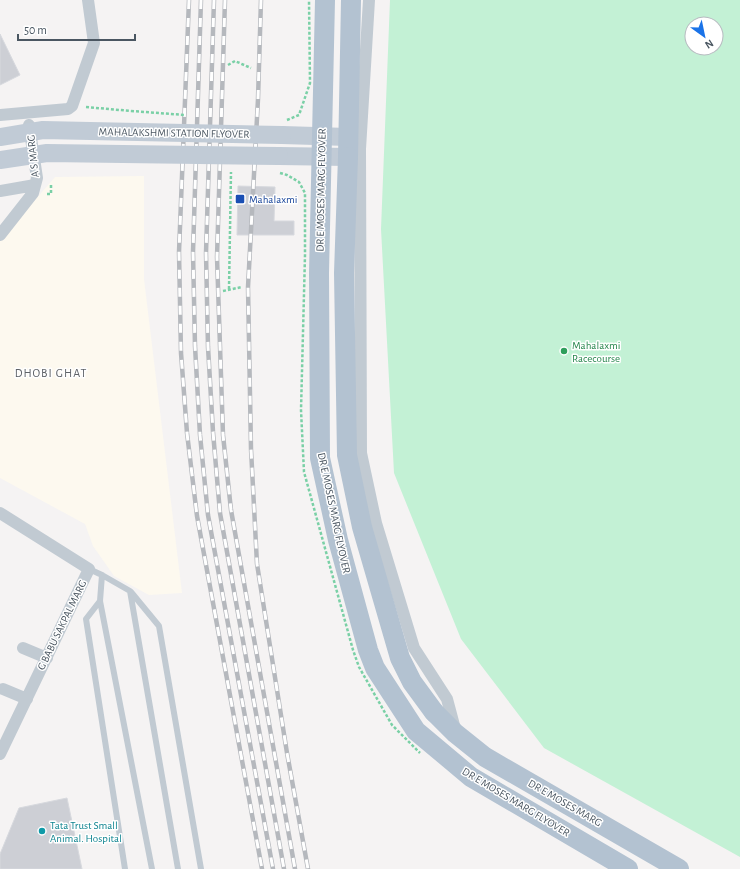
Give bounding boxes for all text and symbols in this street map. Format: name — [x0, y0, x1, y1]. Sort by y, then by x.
scale bar — [18, 16, 135, 42]
north arrow — [684, 16, 724, 56]
text: 50 m — [24, 24, 47, 36]
text: N — [703, 37, 715, 51]
street label: MAHALAKSHMI STATION FLYOVER — [99, 126, 249, 140]
street label: DR E MOSES MARG FLYOVER — [314, 128, 328, 252]
street label: A S MARG — [25, 134, 41, 178]
marker: Mahalaxmi — [234, 193, 246, 205]
place label: Mahalaxmi — [249, 194, 298, 205]
place label: Mahalaxmi Racecourse — [572, 340, 621, 364]
marker: Mahalaxmi Racecourse — [559, 346, 569, 356]
district label: DHOBI GHAT — [15, 367, 87, 379]
street label: DR E MOSES MARG FLYOVER — [316, 452, 352, 574]
street label: G BABU SAKPAL MARG — [35, 578, 89, 672]
street label: DR E MOSES MARG FLYOVER — [460, 765, 572, 839]
street label: DR E MOSES MARG — [526, 777, 604, 829]
place label: Tata Trust Small Animal. Hospital — [50, 820, 122, 844]
marker: Tata Trust Small Animal. Hospital — [37, 826, 47, 836]

